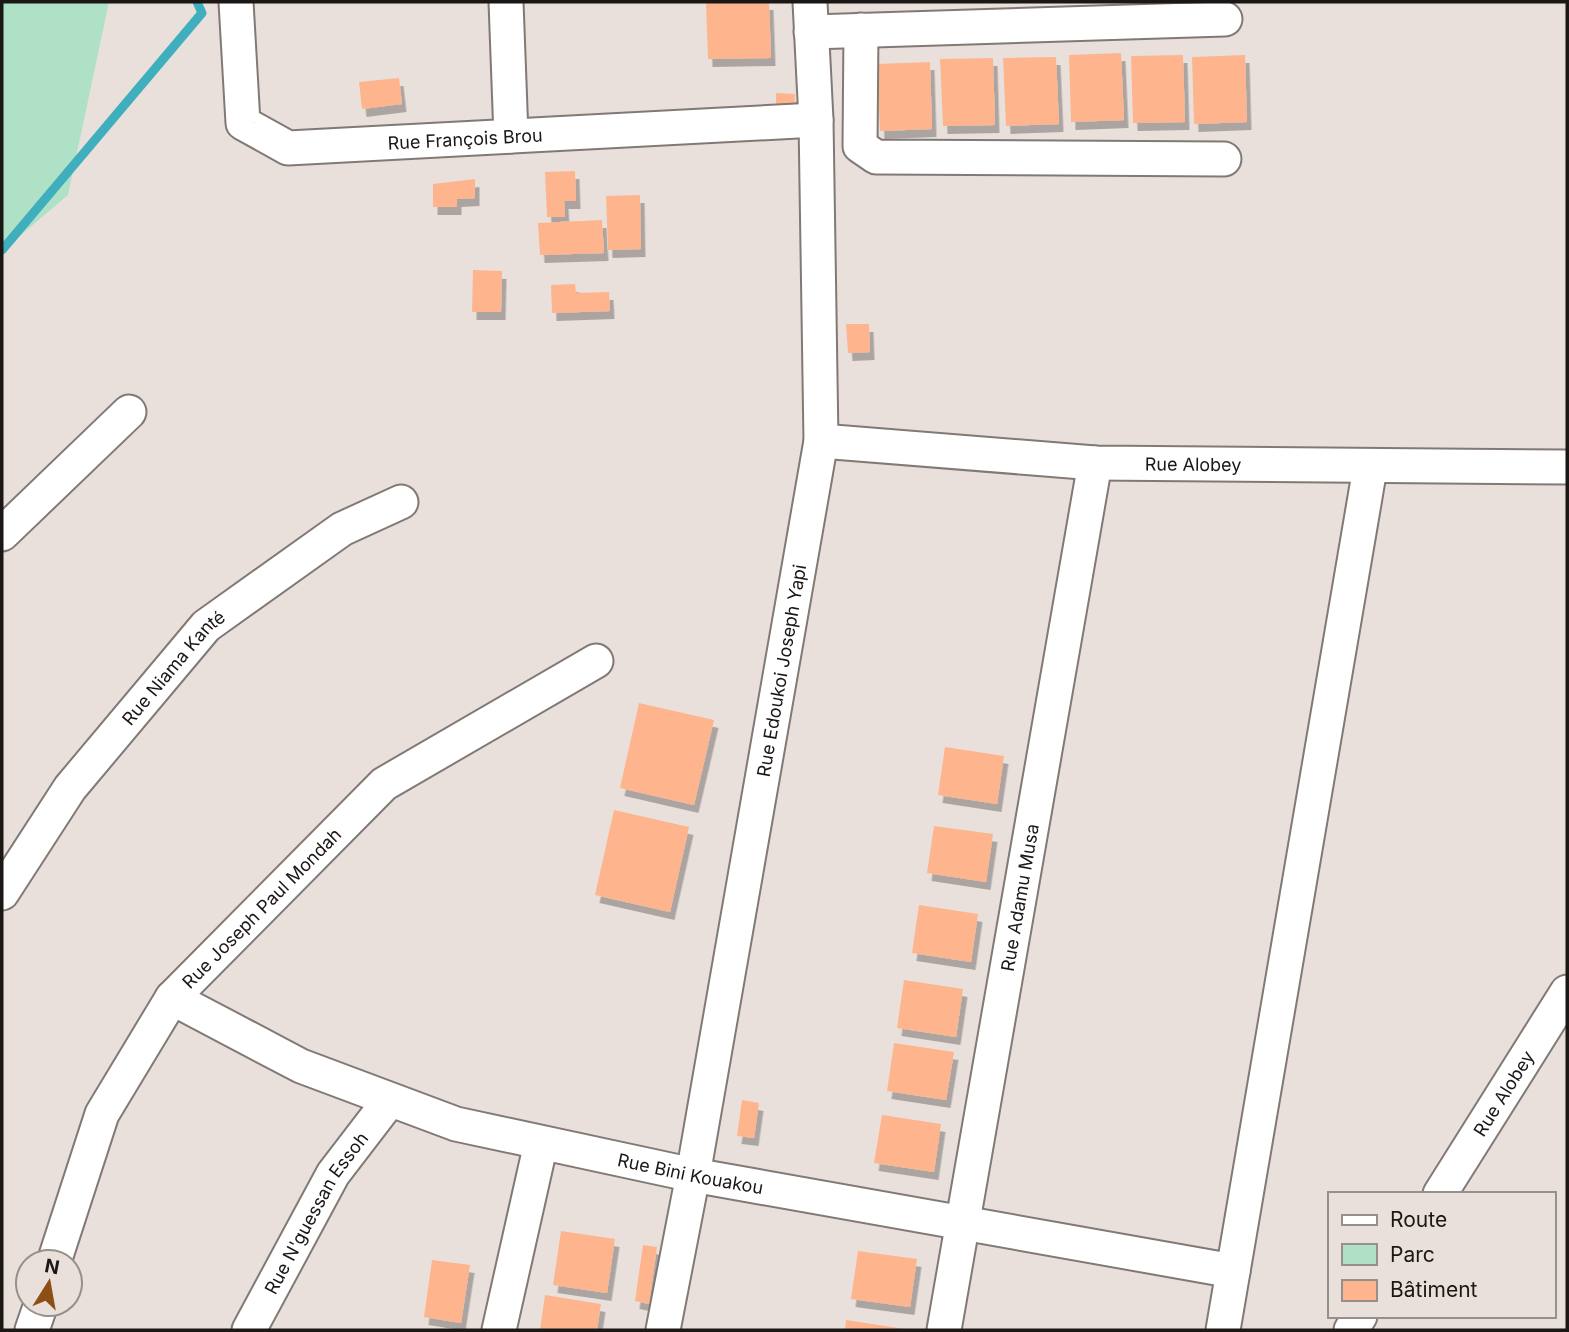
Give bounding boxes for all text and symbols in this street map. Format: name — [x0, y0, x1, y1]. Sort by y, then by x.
street label: Rue François Brou — [387, 124, 543, 153]
street label: Rue Alobey — [1145, 453, 1242, 475]
street label: Rue Edoukoi Joseph Yapi — [752, 563, 810, 778]
street label: Rue Niama Kanté — [117, 606, 229, 729]
street label: Rue Adamu Musa — [996, 822, 1042, 973]
street label: Rue Joseph Paul Mondah — [178, 823, 345, 992]
street label: Rue Alobey — [1469, 1047, 1538, 1140]
street label: Rue N'guessan Essoh — [260, 1128, 372, 1298]
street label: Rue Bini Kouakou — [616, 1149, 765, 1198]
legend — [1328, 1192, 1555, 1318]
text: Route — [1390, 1207, 1447, 1232]
text: Parc — [1390, 1242, 1435, 1267]
north arrow — [14, 1248, 84, 1318]
text: N — [43, 1254, 61, 1279]
text: Bâtiment — [1390, 1277, 1478, 1302]

